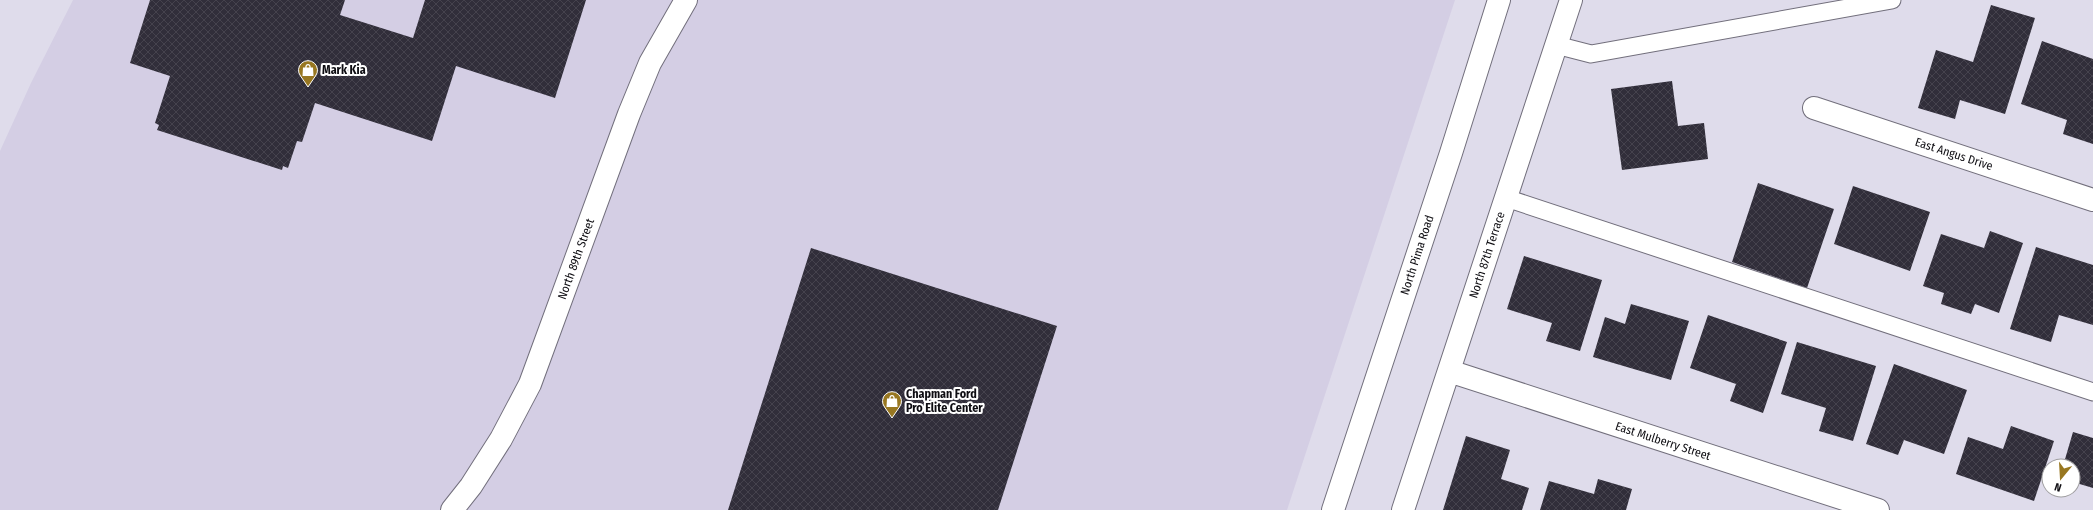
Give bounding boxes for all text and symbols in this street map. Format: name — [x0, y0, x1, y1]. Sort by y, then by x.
shop icon: Mark Kia — [297, 59, 319, 87]
place label: Mark Kia — [322, 63, 366, 77]
street label: East Angus Drive — [1913, 135, 1995, 173]
street label: North 87th Terrace — [1466, 210, 1508, 300]
street label: North Pima Road — [1398, 213, 1436, 297]
street label: North 89th Street — [555, 217, 597, 301]
place label: Chapman Ford Pro Elite Center — [906, 387, 983, 415]
shop icon: Chapman Ford Pro Elite Center — [881, 390, 903, 418]
street label: East Mulberry Street — [1614, 419, 1713, 463]
north arrow — [2041, 458, 2081, 498]
text: N — [2053, 480, 2063, 494]

